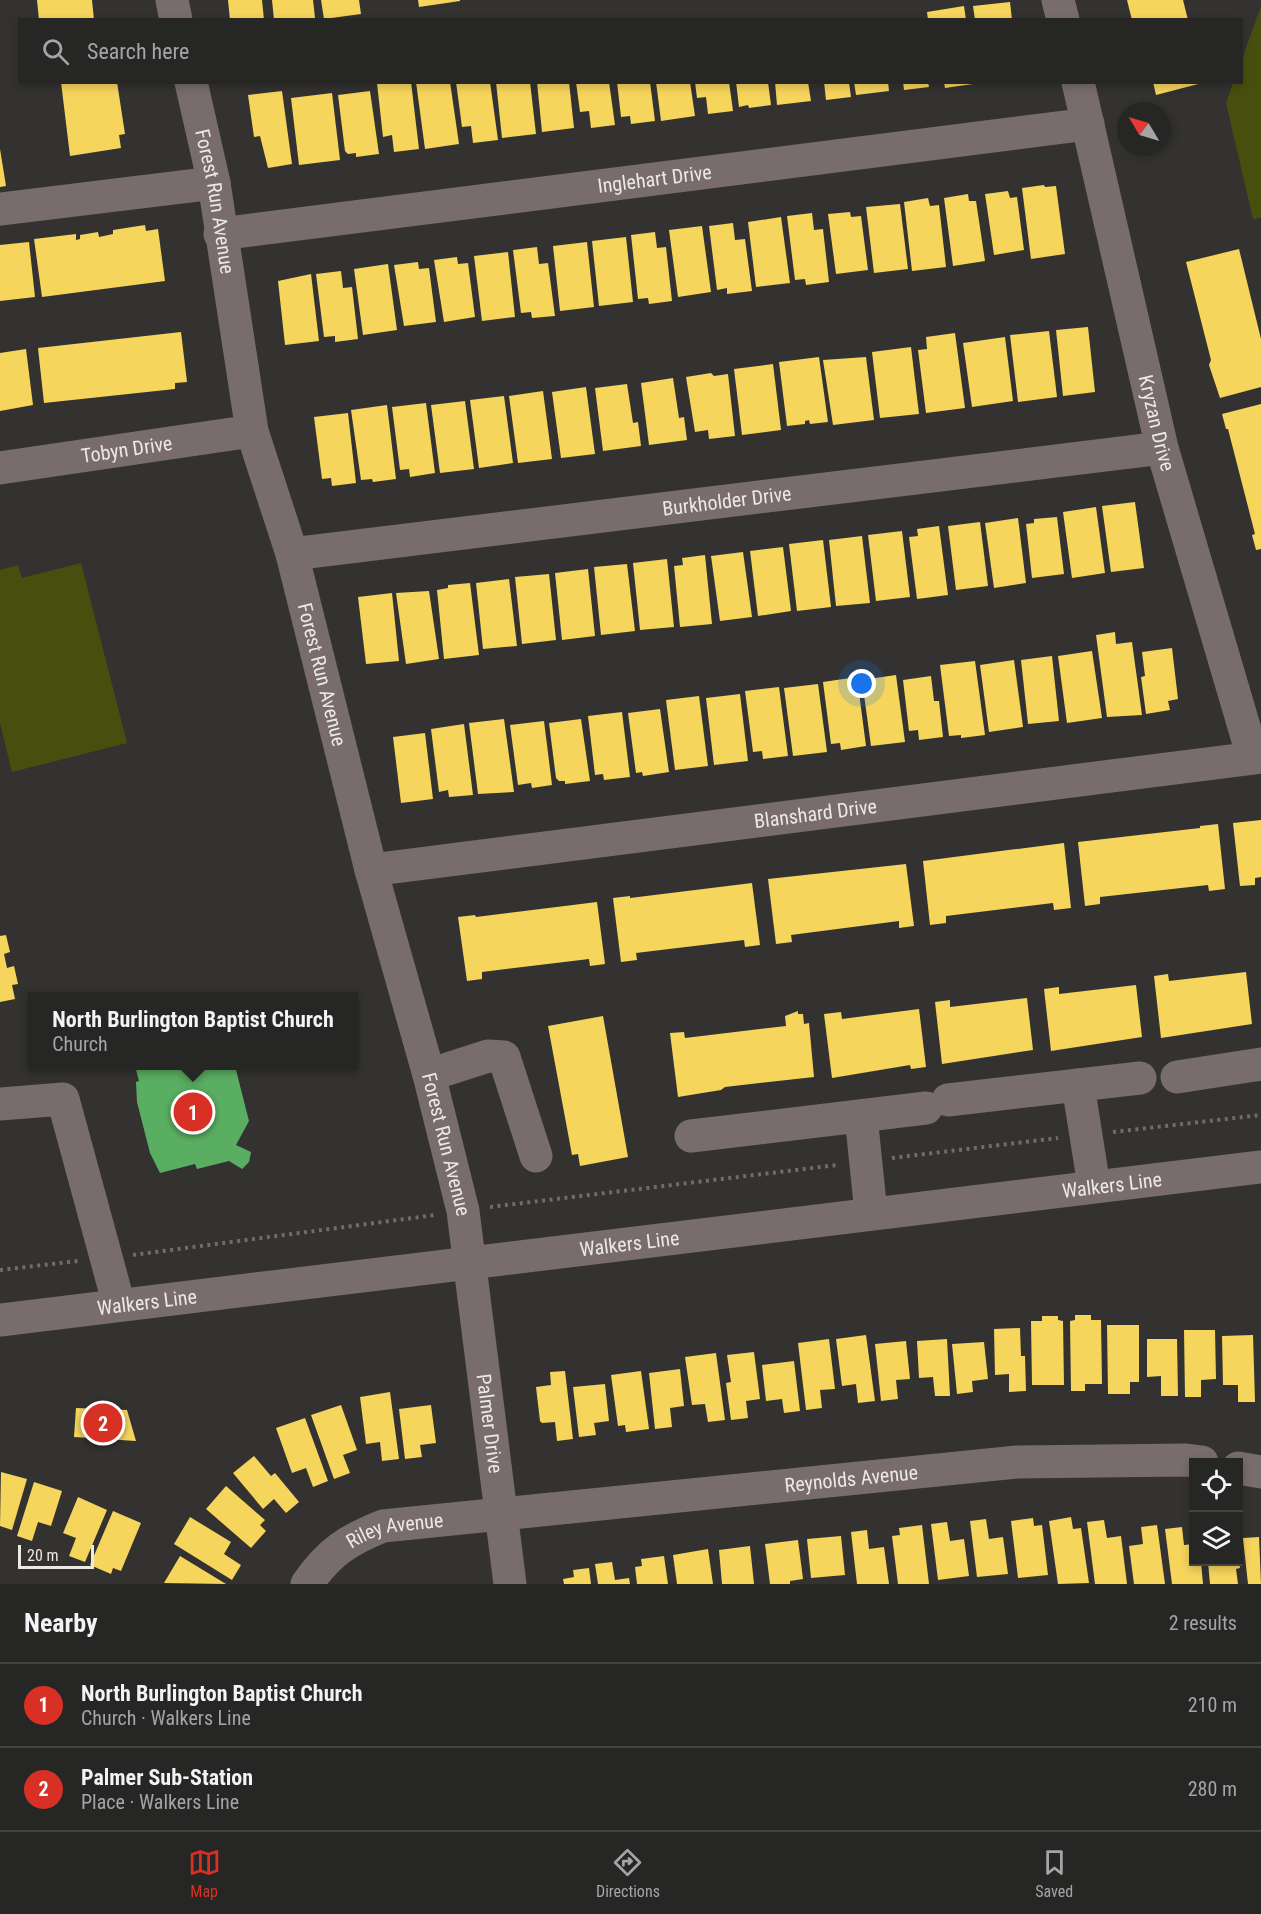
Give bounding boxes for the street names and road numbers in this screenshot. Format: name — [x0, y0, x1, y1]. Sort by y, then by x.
street label: Forest Run Avenue — [190, 127, 240, 275]
street label: Inglehart Drive — [596, 160, 713, 198]
street label: Kryzan Drive — [1134, 373, 1180, 474]
street label: Tobyn Drive — [79, 431, 174, 468]
street label: Burkholder Drive — [661, 481, 793, 521]
street label: Forest Run Avenue — [293, 600, 352, 748]
street label: Blanshard Drive — [753, 794, 878, 833]
street label: Forest Run Avenue — [417, 1070, 476, 1218]
street label: Walkers Line — [1061, 1167, 1163, 1203]
street label: Walkers Line — [578, 1226, 681, 1262]
street label: Walkers Line — [96, 1284, 198, 1320]
street label: Palmer Drive — [472, 1372, 508, 1475]
street label: Reynolds Avenue — [783, 1460, 919, 1497]
street label: Riley Avenue — [342, 1508, 444, 1553]

